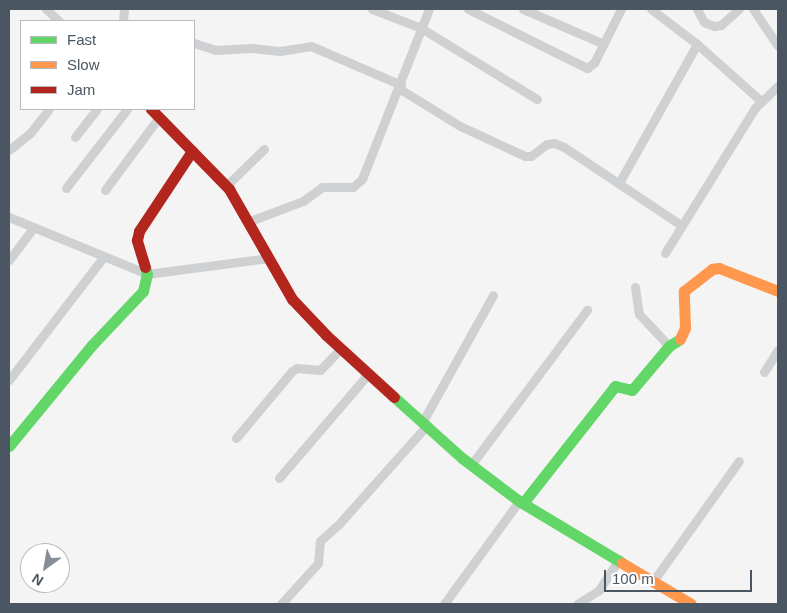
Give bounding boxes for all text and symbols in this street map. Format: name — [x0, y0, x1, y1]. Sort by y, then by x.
legend — [20, 20, 195, 110]
text: Fast — [67, 31, 96, 48]
text: Slow — [67, 56, 100, 73]
text: Jam — [67, 81, 95, 98]
north arrow — [20, 543, 70, 593]
scale bar — [607, 560, 754, 592]
text: N — [29, 570, 46, 589]
text: 100 m — [612, 570, 654, 587]

